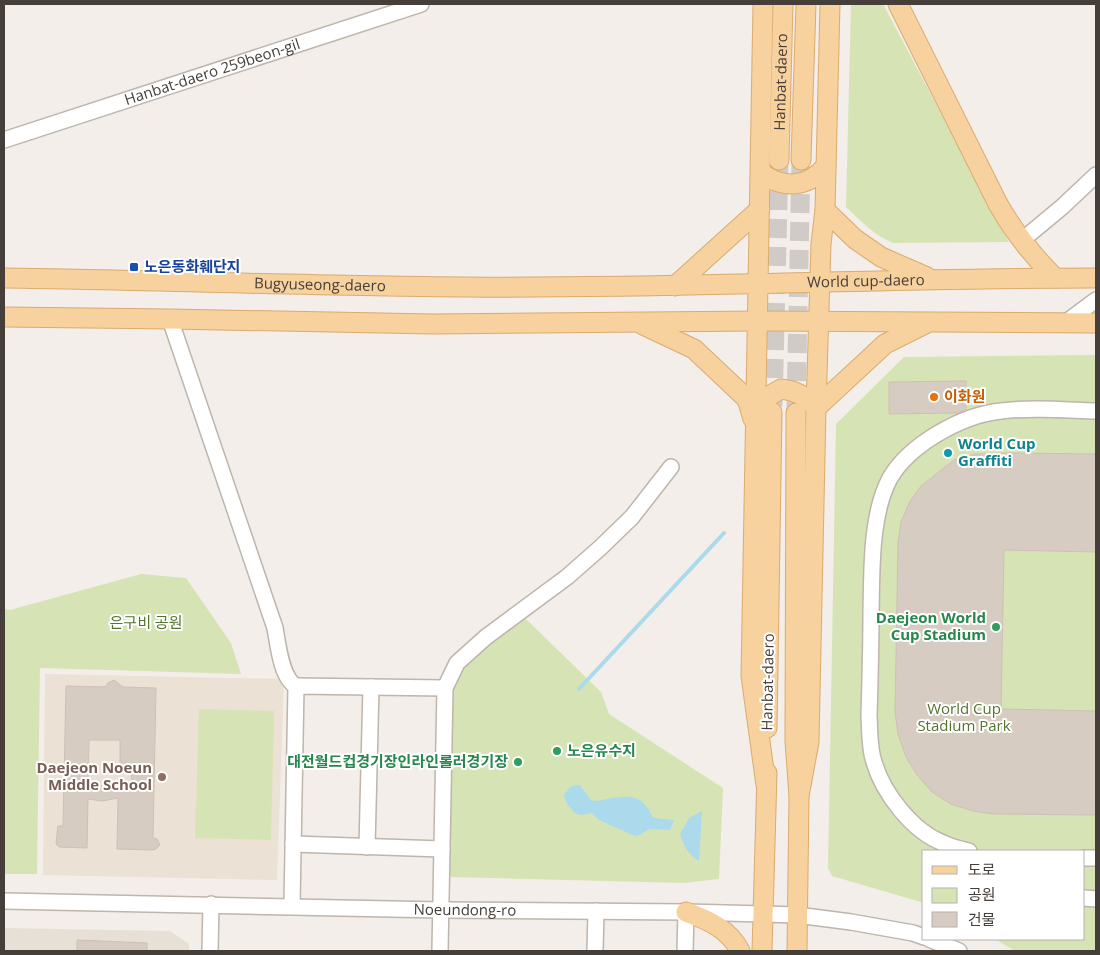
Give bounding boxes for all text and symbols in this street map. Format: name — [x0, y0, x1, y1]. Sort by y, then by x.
street label: Hanbat-daero 259beon-gil — [122, 33, 302, 109]
street label: Hanbat-daero — [769, 33, 791, 131]
place label: 노은동화훼단지 — [144, 256, 241, 276]
marker: 노은동화훼단지 — [128, 261, 140, 273]
street label: World cup-daero — [807, 269, 925, 292]
street label: Bugyuseong-daero — [254, 272, 386, 295]
place label: 이화원 — [944, 386, 985, 406]
marker: 이화원 — [928, 391, 940, 403]
place label: World Cup Graffiti — [958, 433, 1035, 470]
marker: World Cup Graffiti — [942, 447, 954, 459]
place label: Daejeon World Cup Stadium — [876, 607, 986, 644]
park label: 은구비 공원 — [110, 612, 182, 632]
marker: Daejeon World Cup Stadium — [990, 621, 1002, 633]
street label: Hanbat-daero — [756, 633, 778, 731]
park label: World Cup Stadium Park — [917, 698, 1011, 735]
place label: 노은유수지 — [567, 740, 636, 760]
marker: 노은유수지 — [551, 745, 563, 757]
place label: 대전월드컵경기장인라인롤러경기장 — [287, 751, 508, 771]
marker: 대전월드컵경기장인라인롤러경기장 — [512, 756, 524, 768]
place label: Daejeon Noeun Middle School — [36, 757, 152, 794]
marker: Daejeon Noeun Middle School — [156, 771, 168, 783]
legend — [922, 850, 1085, 940]
text: 도로 — [968, 859, 996, 879]
text: 공원 — [968, 884, 996, 904]
street label: Noeundong-ro — [413, 898, 516, 920]
text: 건물 — [968, 909, 996, 929]

